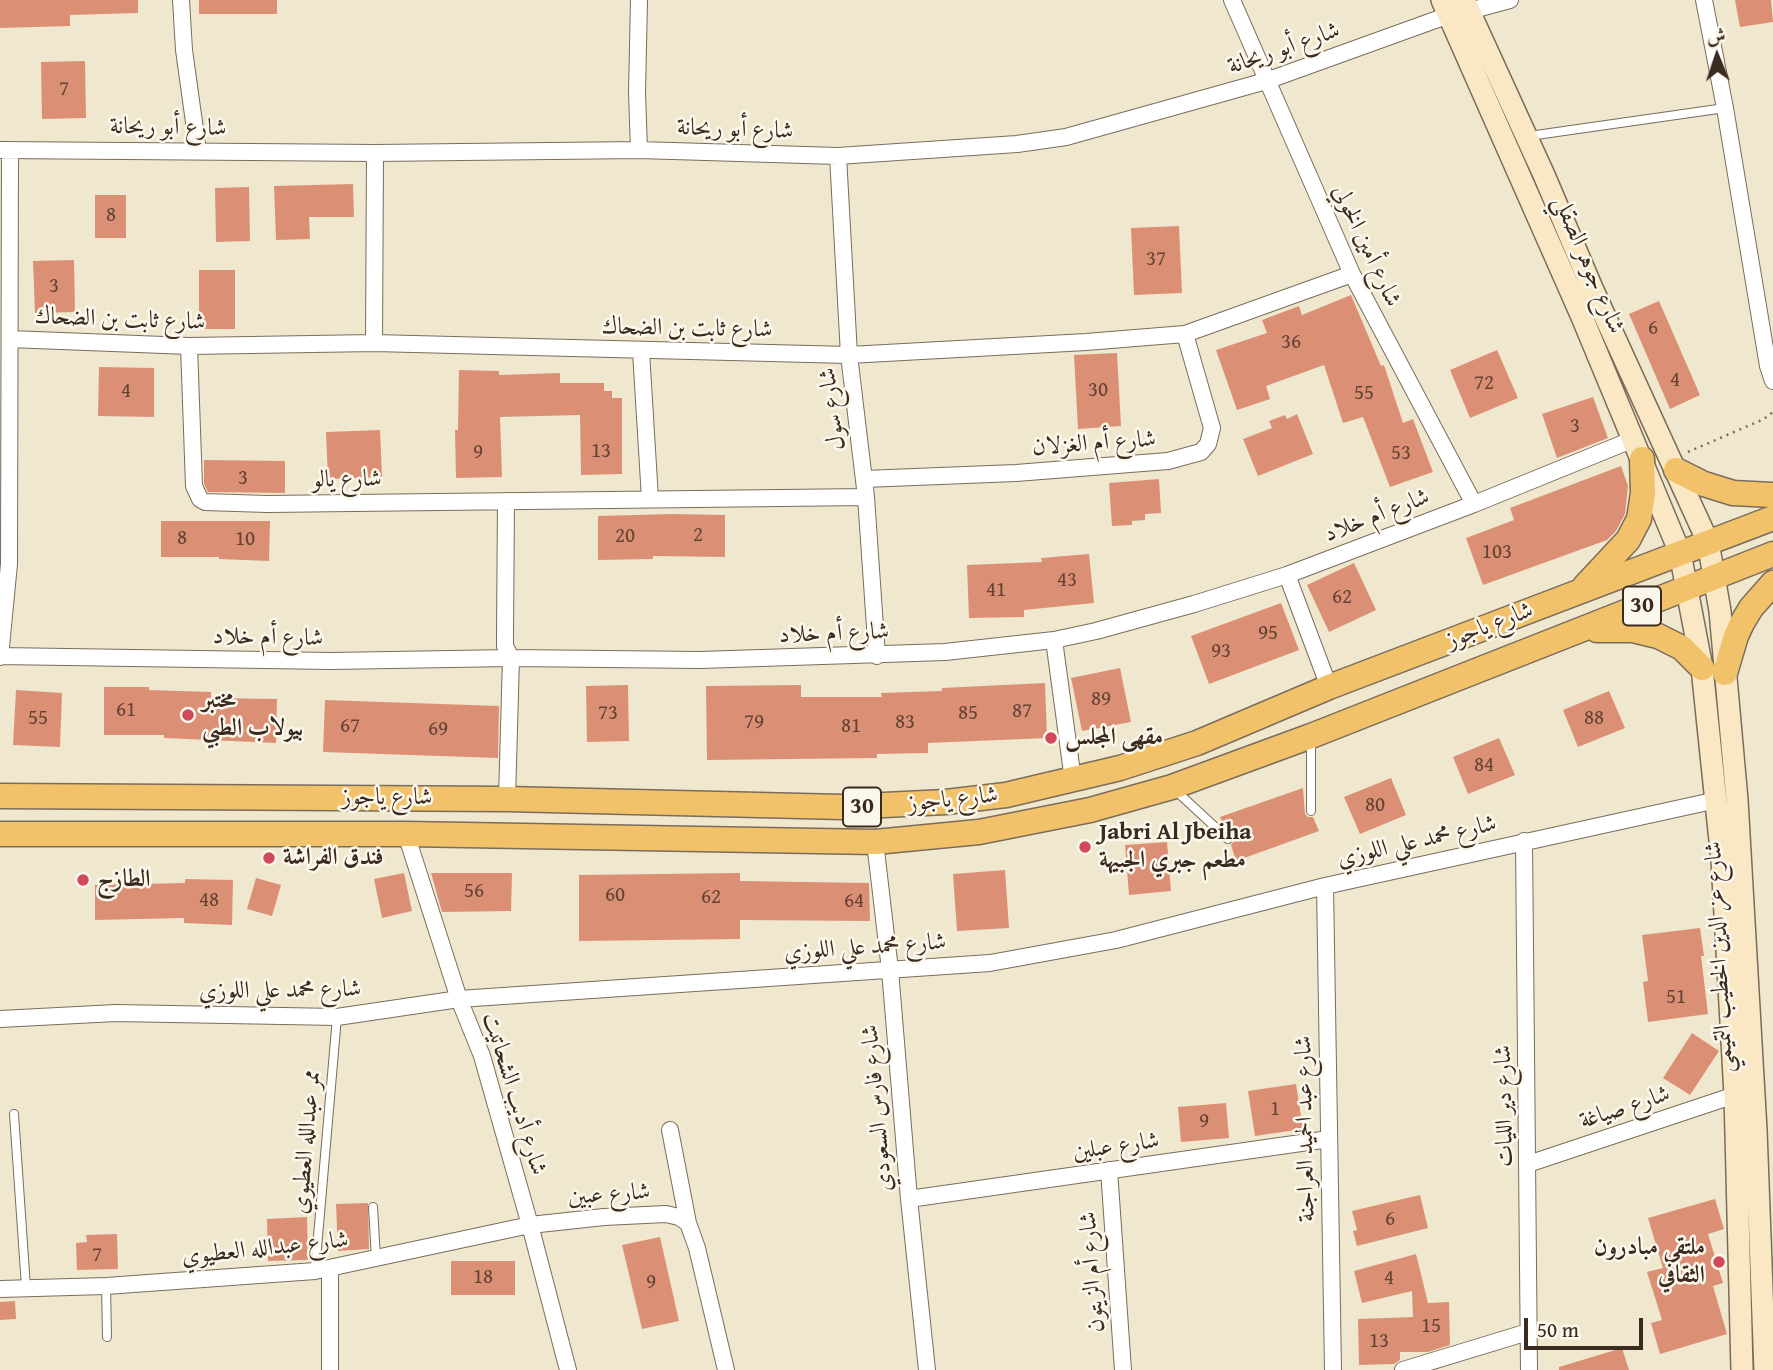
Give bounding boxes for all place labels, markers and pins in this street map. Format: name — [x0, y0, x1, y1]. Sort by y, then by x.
place label: مختبر بيولاب الطبي — [202, 687, 303, 743]
marker: مختبر بيولاب الطبي — [180, 707, 196, 723]
place label: مقهى المجلس — [1065, 724, 1163, 752]
marker: مقهى المجلس — [1043, 730, 1059, 746]
place label: Jabri Al Jbeiha مطعم جبري الجبيهة — [1099, 819, 1252, 875]
marker: Jabri Al Jbeiha مطعم جبري الجبيهة — [1077, 839, 1093, 855]
place label: فندق الفراشة — [283, 844, 384, 872]
marker: فندق الفراشة — [261, 850, 277, 866]
place label: الطازج — [97, 866, 151, 894]
marker: الطازج — [75, 872, 91, 888]
place label: ملتقى مبادرون الثقافي — [1594, 1234, 1705, 1290]
marker: ملتقى مبادرون الثقافي — [1711, 1254, 1727, 1270]

